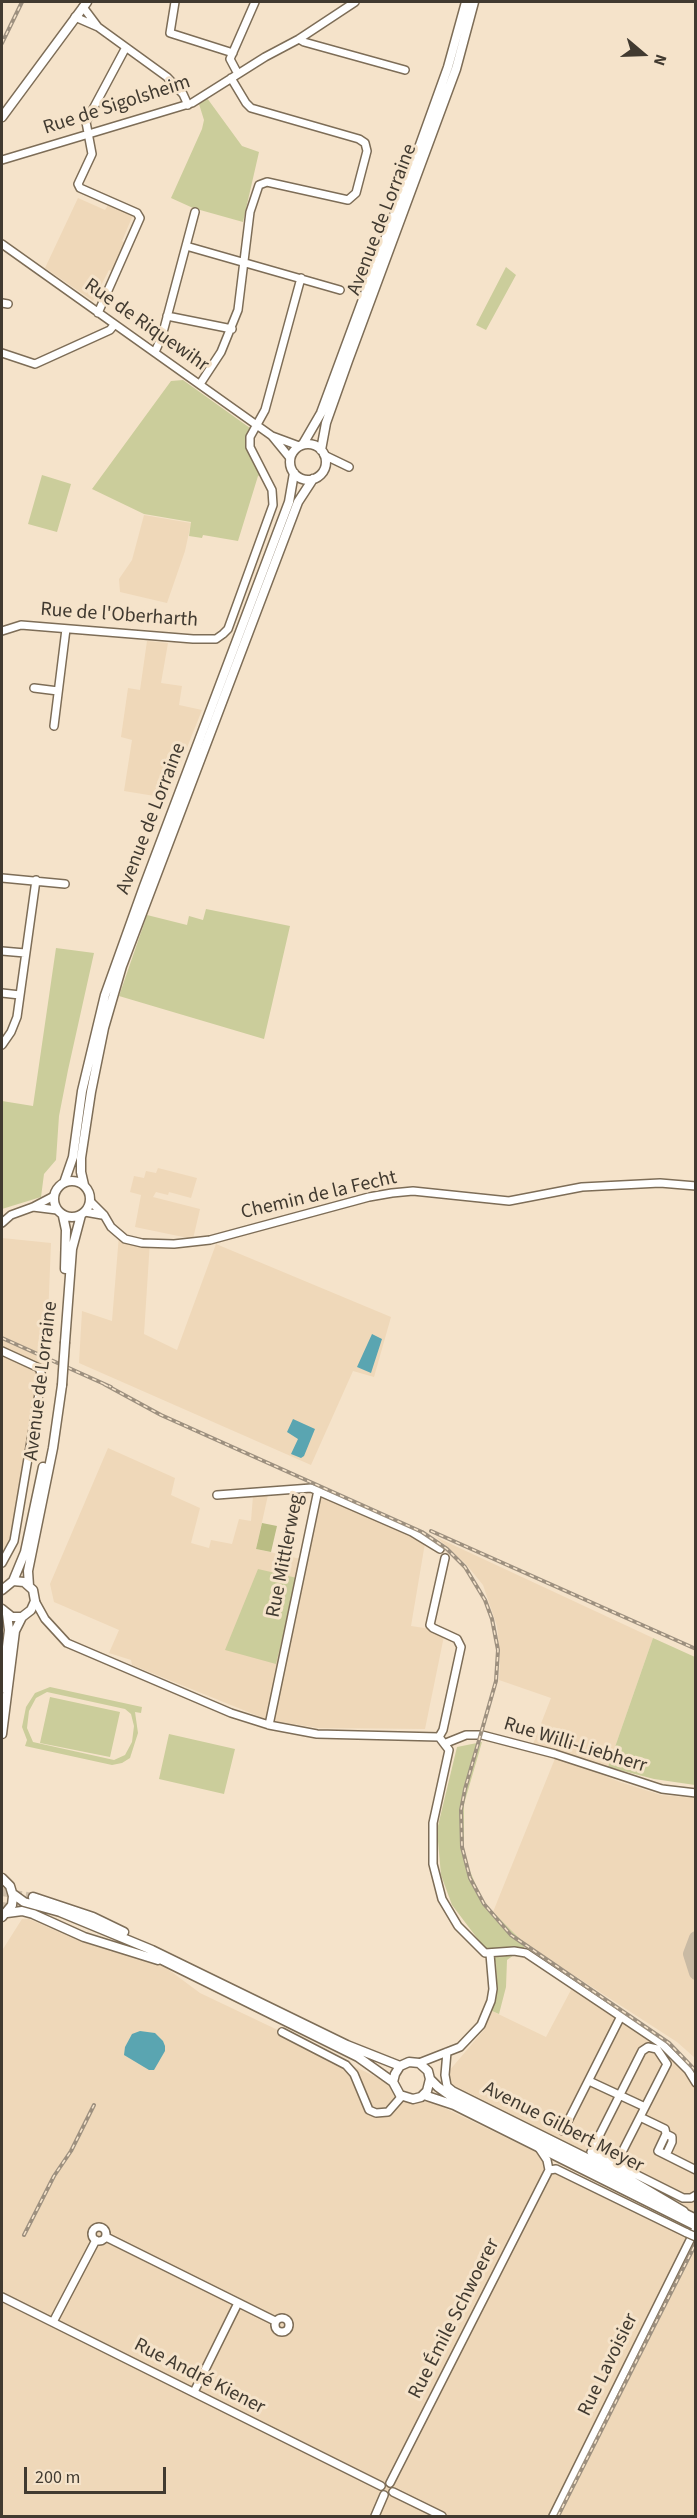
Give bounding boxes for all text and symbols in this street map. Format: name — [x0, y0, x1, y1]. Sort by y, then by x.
north arrow — [613, 24, 673, 84]
text: N — [648, 51, 672, 68]
street label: Rue de Sigolsheim — [40, 71, 194, 141]
street label: Avenue de Lorraine — [343, 141, 423, 299]
street label: Rue de Riquewihr — [79, 274, 213, 378]
street label: Rue de l'Oberharth — [39, 599, 199, 633]
street label: Avenue de Lorraine — [112, 740, 192, 898]
street label: Chemin de la Fecht — [239, 1166, 399, 1226]
street label: Avenue de Lorraine — [20, 1300, 64, 1462]
street label: Rue Mittlerweg — [262, 1492, 310, 1620]
street label: Rue Willi-Liebherr — [501, 1713, 649, 1779]
street label: Avenue Gilbert Meyer — [479, 2077, 647, 2179]
street label: Rue Émile Schwoerer — [404, 2235, 506, 2403]
street label: Rue Lavoisier — [574, 2310, 644, 2420]
street label: Rue André Kiener — [129, 2334, 269, 2420]
scale bar — [27, 2455, 170, 2493]
text: 200 m — [35, 2465, 80, 2490]

